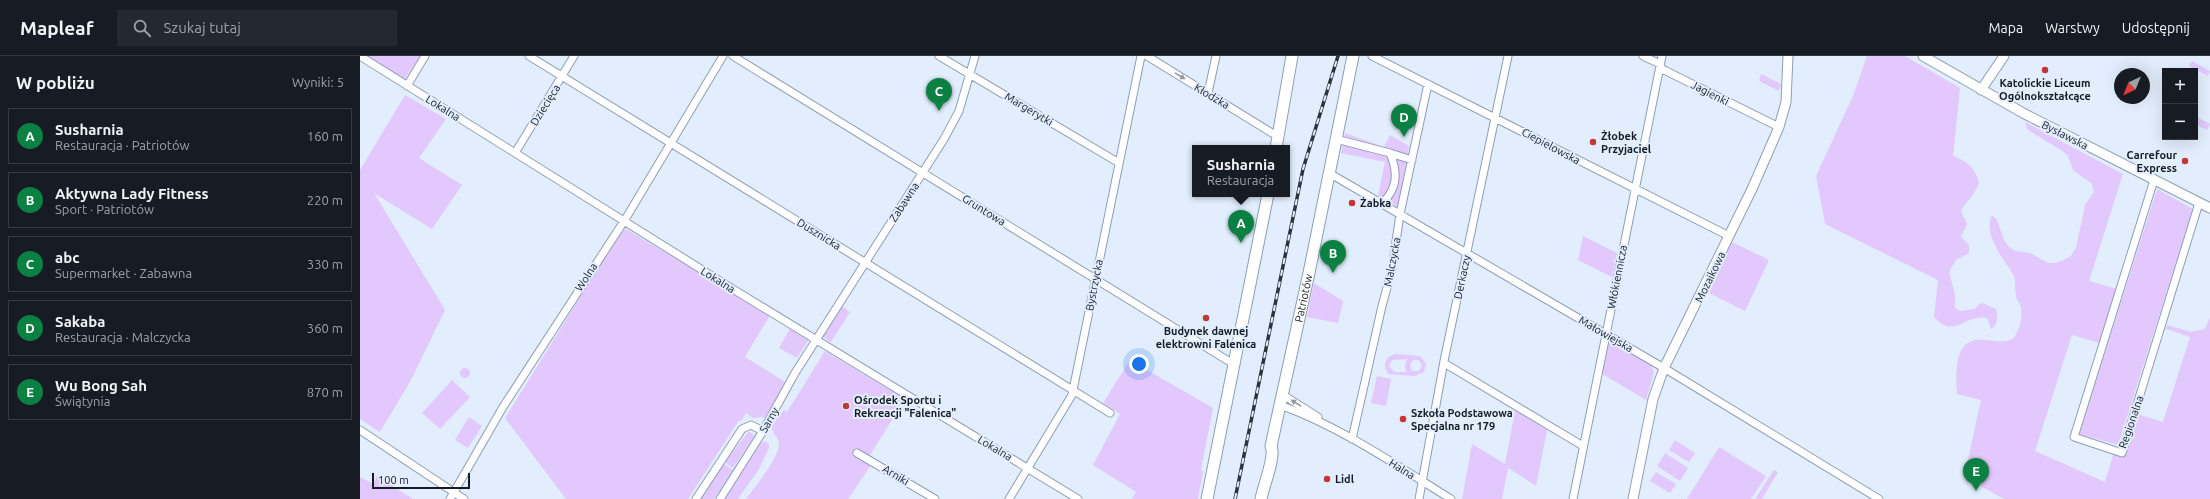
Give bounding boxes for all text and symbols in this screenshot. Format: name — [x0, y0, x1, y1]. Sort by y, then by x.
search box — [117, 10, 397, 46]
text: Mapleaf — [20, 17, 93, 39]
icon: search — [131, 17, 153, 39]
text: Szukaj tutaj — [163, 19, 241, 36]
text: Mapa — [1988, 20, 2023, 36]
text: Warstwy — [2045, 20, 2100, 36]
text: Udostępnij — [2122, 20, 2190, 36]
marker: Katolickie Liceum Ogólnokształcące — [2040, 65, 2050, 75]
north arrow — [2114, 68, 2150, 104]
map controls — [2162, 68, 2198, 140]
button: + — [2162, 68, 2198, 104]
text: W pobliżu — [16, 73, 95, 92]
one-way arrow — [1174, 73, 1186, 80]
text: Wyniki: 5 — [292, 75, 344, 89]
place label: Katolickie Liceum Ogólnokształcące — [1999, 77, 2091, 103]
pin: C — [926, 78, 952, 111]
street label: Jagienki — [1689, 78, 1731, 108]
street label: Kłodzka — [1192, 81, 1232, 111]
street label: Dziecięca — [528, 82, 562, 128]
street label: Margerytki — [1003, 90, 1055, 128]
street label: Lokalna — [424, 93, 462, 123]
pin: D — [1391, 104, 1417, 137]
button: − — [2162, 104, 2198, 140]
street label: Bysławska — [2040, 118, 2090, 152]
text: Susharnia — [55, 121, 124, 138]
street label: Ciepielowska — [1520, 126, 1582, 166]
text: A — [25, 129, 35, 143]
text: 160 m — [307, 129, 343, 143]
place label: Żłobek Przyjaciel — [1601, 130, 1652, 155]
marker: Żłobek Przyjaciel — [1588, 137, 1598, 147]
text: Restauracja · Patriotów — [55, 138, 190, 152]
popup — [1192, 145, 1290, 197]
place label: Carrefour Express — [2127, 149, 2177, 174]
text: Susharnia — [1207, 156, 1275, 173]
marker: Carrefour Express — [2180, 156, 2190, 166]
text: Restauracja — [1207, 173, 1274, 187]
street label: Zabawna — [887, 180, 921, 224]
text: Aktywna Lady Fitness — [55, 185, 209, 202]
street label: Gruntowa — [960, 192, 1008, 228]
text: B — [26, 193, 34, 207]
text: 220 m — [307, 193, 343, 207]
place label: Żabka — [1360, 197, 1391, 209]
marker: Żabka — [1347, 198, 1357, 208]
text: Sport · Patriotów — [55, 202, 154, 216]
pin: A — [1228, 210, 1254, 243]
street label: Dusznicka — [795, 216, 843, 252]
street label: Malczycka — [1381, 236, 1403, 288]
pin: B — [1320, 240, 1346, 273]
street label: Włókiennicza — [1605, 244, 1629, 310]
text: abc — [55, 249, 80, 266]
street label: Mozaikowa — [1693, 250, 1727, 304]
street label: Derkaczy — [1451, 253, 1473, 300]
text: C — [26, 257, 34, 271]
text: 330 m — [307, 257, 343, 271]
street label: Bystrzycka — [1083, 258, 1105, 312]
street label: Wolna — [572, 261, 600, 293]
street label: Lokalna — [699, 265, 737, 295]
text: Supermarket · Zabawna — [55, 266, 192, 280]
street label: Patriotów — [1292, 272, 1315, 323]
text: Sakaba — [55, 313, 105, 330]
marker: Budynek dawnej elektrowni Falenica — [1201, 313, 1211, 323]
street label: Małowiejska — [1577, 314, 1635, 354]
text: D — [25, 321, 35, 335]
text: 360 m — [307, 321, 343, 335]
place label: Budynek dawnej elektrowni Falenica — [1156, 325, 1256, 350]
text: Restauracja · Malczycka — [55, 330, 191, 344]
your location — [1129, 354, 1149, 374]
text: Wu Bong Sah — [55, 377, 147, 394]
text: E — [26, 385, 34, 399]
text: 870 m — [307, 385, 343, 399]
text: Świątynia — [55, 394, 110, 408]
place label: Ośrodek Sportu i Rekreacji "Falenica" — [854, 394, 956, 419]
street label: Regionalna — [2116, 394, 2146, 450]
one-way arrow — [1290, 399, 1302, 406]
marker: Ośrodek Sportu i Rekreacji "Falenica" — [841, 401, 851, 411]
street label: Sarny — [757, 405, 781, 435]
place label: Szkoła Podstawowa Specjalna nr 179 — [1411, 407, 1513, 432]
marker: Szkoła Podstawowa Specjalna nr 179 — [1398, 414, 1408, 424]
street label: Lokalna — [976, 433, 1014, 463]
street label: Halna — [1387, 456, 1417, 482]
pin: E — [1963, 458, 1989, 491]
street label: Arniki — [881, 463, 911, 487]
scale bar — [372, 471, 470, 490]
place label: Lidl — [1335, 473, 1355, 485]
text: 100 m — [378, 474, 409, 486]
marker: Lidl — [1322, 474, 1332, 484]

